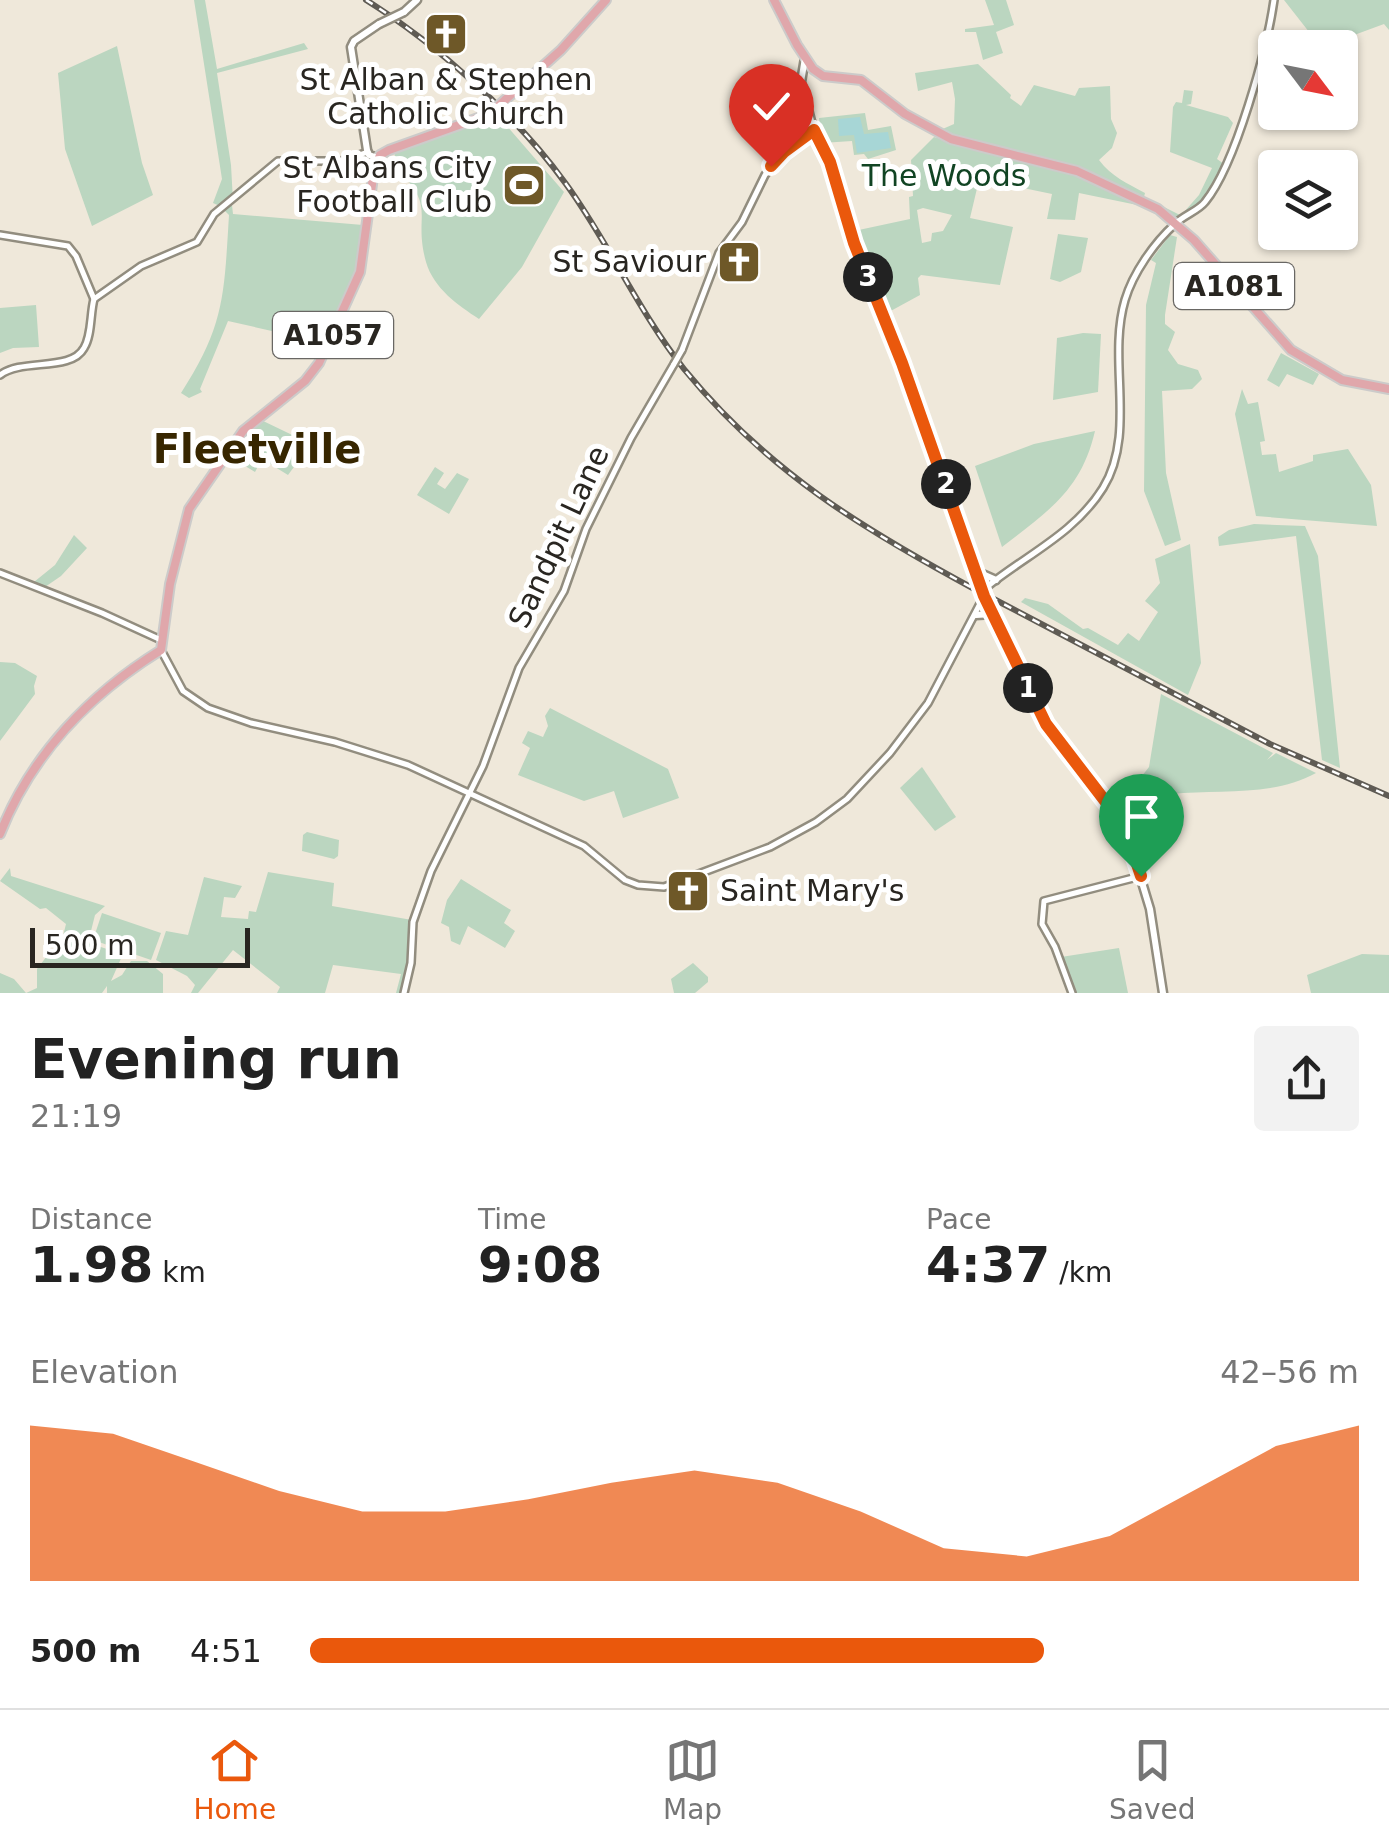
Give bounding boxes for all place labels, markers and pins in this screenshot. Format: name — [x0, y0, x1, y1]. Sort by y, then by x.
church icon: St Alban & Stephen Catholic Church — [423, 11, 469, 57]
place label: St Alban & Stephen Catholic Church — [300, 62, 592, 131]
pin — [729, 64, 814, 167]
place label: St Albans City Football Club — [282, 150, 492, 219]
sports icon: St Albans City Football Club — [501, 162, 547, 208]
church icon: St Saviour — [716, 239, 762, 285]
place label: St Saviour — [552, 244, 707, 279]
pin: 3 — [843, 252, 893, 302]
pin: 2 — [921, 459, 971, 509]
pin: 1 — [1003, 663, 1053, 713]
pin — [1099, 774, 1184, 877]
church icon: Saint Mary's — [665, 868, 711, 914]
place label: Saint Mary's — [720, 873, 904, 908]

